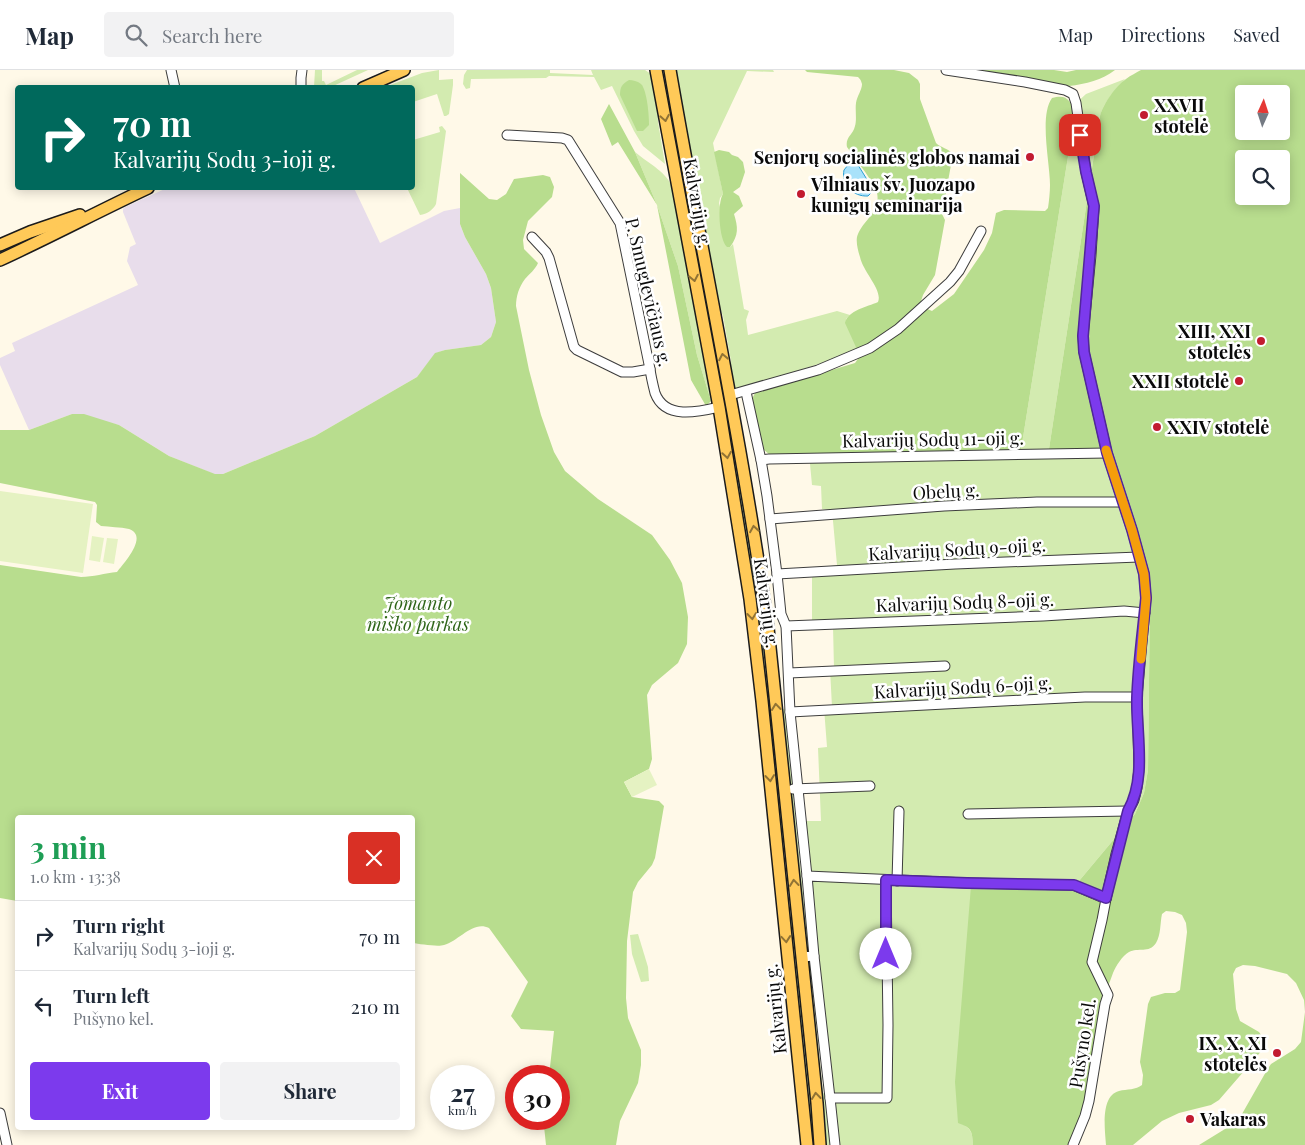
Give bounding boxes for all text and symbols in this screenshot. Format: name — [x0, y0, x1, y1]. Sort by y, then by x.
search box — [104, 12, 454, 57]
text: Map — [25, 19, 74, 51]
icon: search — [122, 21, 150, 49]
text: Search here — [162, 22, 262, 48]
text: Map — [1058, 23, 1093, 47]
text: Directions — [1121, 23, 1205, 47]
text: Saved — [1233, 23, 1280, 47]
north arrow — [1235, 85, 1290, 140]
map controls — [1235, 85, 1290, 205]
place label: XXVII stotelė — [1154, 93, 1209, 138]
text: 70 m — [113, 99, 191, 146]
icon: right — [30, 105, 95, 170]
marker: XXVII stotelė — [1138, 109, 1150, 121]
one-way arrow — [659, 114, 669, 122]
pin — [1059, 114, 1101, 156]
icon: arrive — [1066, 121, 1094, 149]
text: Kalvarijų Sodų 3-ioji g. — [113, 144, 336, 174]
place label: Senjorų socialinės globos namai — [754, 145, 1020, 169]
button: search — [1235, 150, 1290, 205]
marker: Senjorų socialinės globos namai — [1024, 151, 1036, 163]
street label: Kalvarijų g. — [678, 156, 718, 250]
place label: Vilniaus šv. Juozapo kunigų seminarija — [810, 172, 975, 217]
marker: Vilniaus šv. Juozapo kunigų seminarija — [795, 188, 807, 200]
street label: P. Smuglevičiaus g. — [620, 215, 678, 369]
one-way arrow — [688, 273, 699, 282]
place label: XIII, XXI stotelės — [1178, 319, 1251, 364]
marker: XIII, XXI stotelės — [1255, 335, 1267, 347]
one-way arrow — [718, 352, 729, 361]
place label: XXII stotelė — [1132, 369, 1229, 393]
marker: XXII stotelė — [1233, 375, 1245, 387]
place label: XXIV stotelė — [1167, 415, 1269, 439]
marker: XXIV stotelė — [1151, 421, 1163, 433]
street label: Kalvarijų Sodų 11-oji g. — [842, 425, 1024, 453]
one-way arrow — [722, 451, 732, 460]
street label: Obelų g. — [912, 477, 980, 505]
one-way arrow — [749, 524, 759, 533]
street label: Kalvarijų Sodų 9-oji g. — [867, 532, 1047, 566]
street label: Kalvarijų g. — [749, 556, 785, 650]
street label: Kalvarijų Sodų 8-oji g. — [875, 587, 1055, 617]
park label: Jomanto miško parkas — [367, 591, 469, 636]
one-way arrow — [746, 612, 757, 620]
street label: Kalvarijų Sodų 6-oji g. — [873, 670, 1053, 704]
one-way arrow — [771, 703, 782, 711]
one-way arrow — [764, 774, 775, 782]
text: 3 min — [30, 827, 106, 867]
button: close — [348, 832, 400, 884]
text: 1.0 km · 13:38 — [30, 866, 121, 887]
one-way arrow — [789, 878, 800, 886]
text: Turn right — [73, 912, 165, 938]
icon: right — [30, 922, 58, 950]
text: 70 m — [359, 923, 400, 949]
position arrow — [859, 927, 911, 979]
one-way arrow — [780, 936, 791, 944]
text: Kalvarijų Sodų 3-ioji g. — [73, 938, 235, 959]
street label: Kalvarijų g. — [758, 963, 792, 1055]
text: Turn left — [73, 982, 150, 1008]
icon: left — [30, 992, 58, 1020]
text: 210 m — [351, 993, 400, 1019]
street label: Pušyno kel. — [1063, 996, 1101, 1090]
text: Pušyno kel. — [73, 1008, 154, 1029]
place label: IX, X, XI stotelės — [1199, 1031, 1267, 1076]
marker: IX, X, XI stotelės — [1271, 1047, 1283, 1059]
button: Exit — [30, 1062, 210, 1120]
button: Share — [220, 1062, 400, 1120]
speed limit sign: 30 — [505, 1065, 570, 1130]
text: 27 — [450, 1075, 475, 1108]
one-way arrow — [811, 1092, 822, 1100]
text: km/h — [448, 1102, 477, 1118]
place label: Vakaras — [1199, 1107, 1266, 1131]
marker: Vakaras — [1184, 1113, 1196, 1125]

